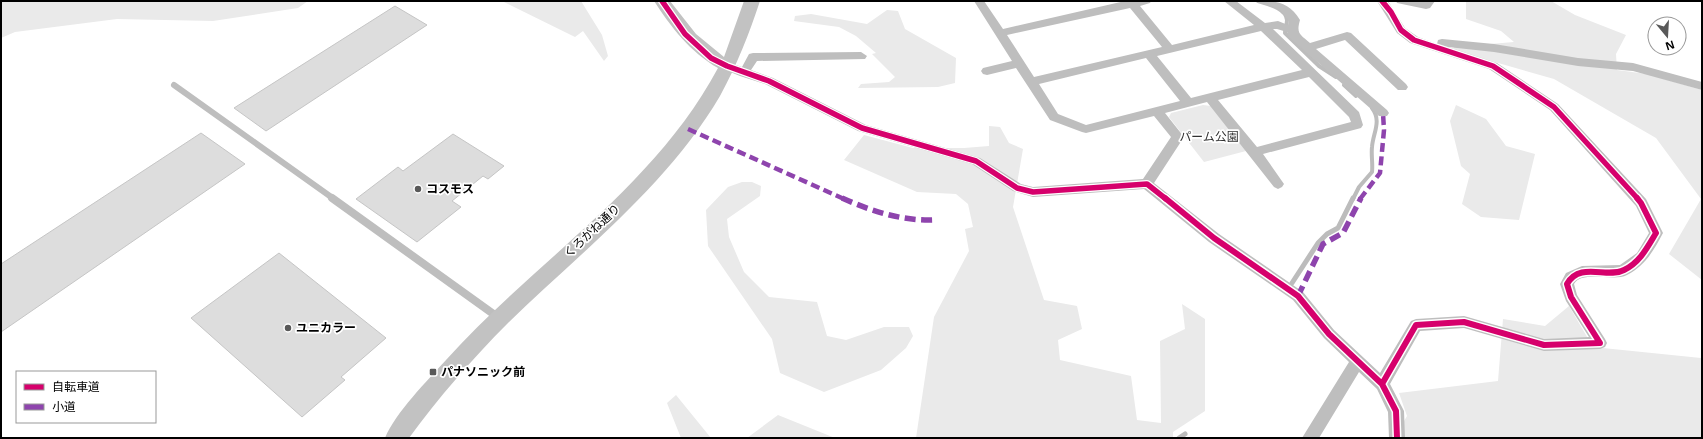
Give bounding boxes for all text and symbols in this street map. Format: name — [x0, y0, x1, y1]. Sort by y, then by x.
north arrow — [1647, 16, 1687, 56]
text: N — [1664, 37, 1677, 55]
park label: パーム公園 — [1179, 128, 1239, 145]
place label: コスモス — [426, 180, 474, 197]
marker: コスモス — [413, 184, 423, 194]
street label: くろがね通り — [560, 200, 624, 261]
place label: ユニカラー — [296, 319, 356, 336]
marker: ユニカラー — [283, 323, 293, 333]
place label: パナソニック前 — [441, 363, 525, 380]
marker: パナソニック前 — [428, 367, 438, 377]
legend — [16, 371, 156, 423]
text: 自転車道 — [52, 378, 100, 395]
text: 小道 — [52, 398, 76, 415]

